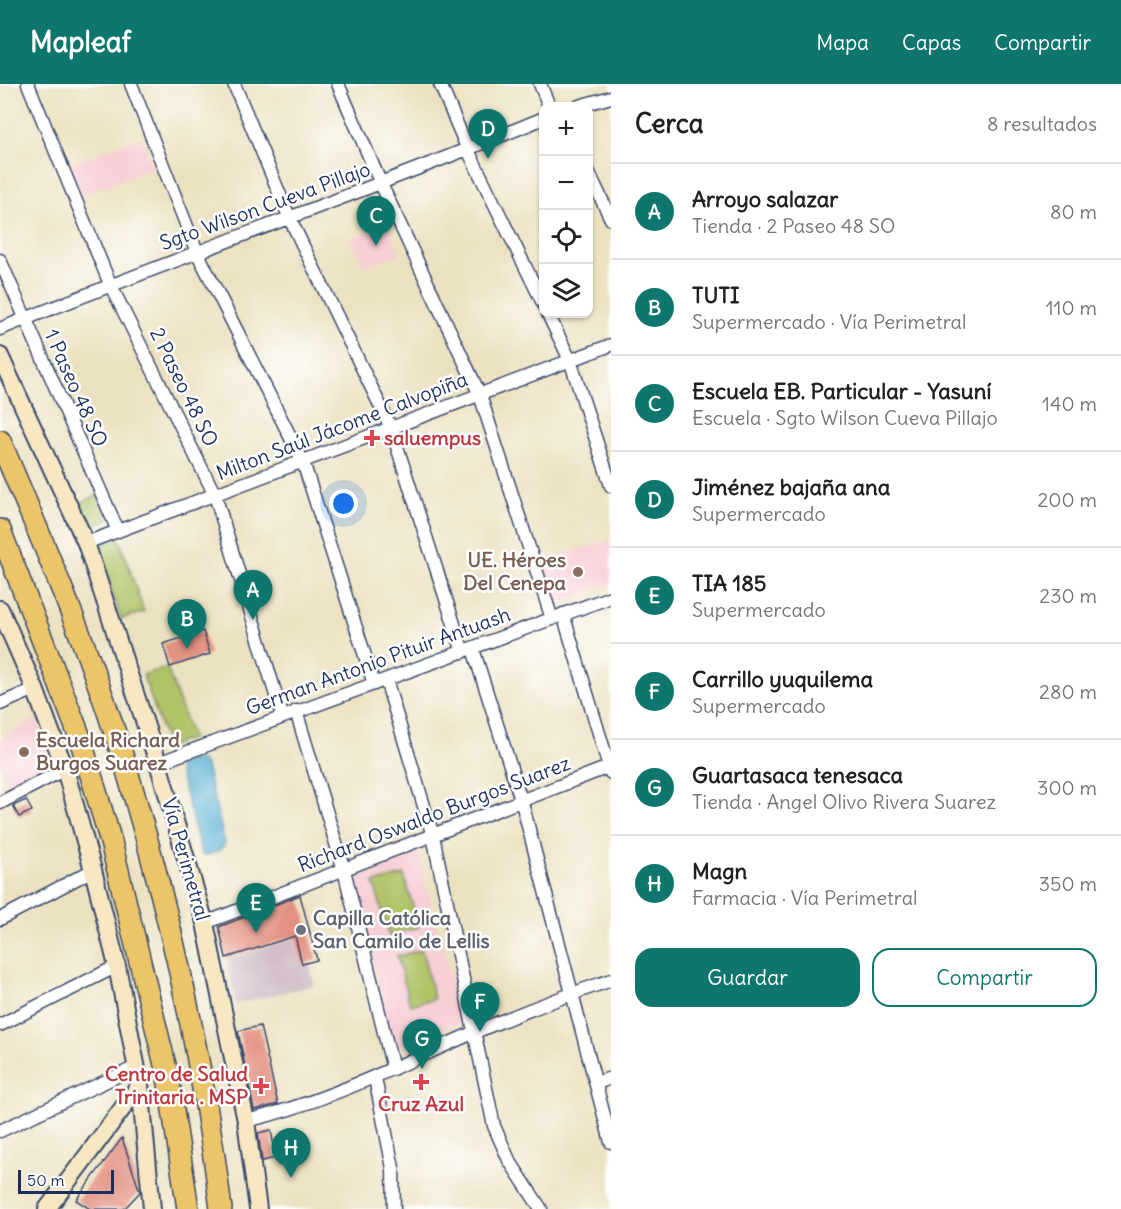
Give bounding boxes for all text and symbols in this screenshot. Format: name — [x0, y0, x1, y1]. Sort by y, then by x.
text: Mapleaf — [30, 24, 131, 60]
text: Mapa — [816, 29, 869, 56]
text: Capas — [902, 29, 961, 56]
text: Compartir — [994, 29, 1091, 56]
map controls — [539, 102, 593, 318]
button: + — [539, 102, 593, 156]
text: Cerca — [635, 107, 704, 140]
pin: D — [468, 110, 508, 159]
text: 8 resultados — [987, 111, 1097, 136]
street label: Sgto Wilson Cueva Pillajo — [156, 156, 374, 255]
button: − — [539, 156, 593, 210]
text: Arroyo salazar — [692, 185, 838, 213]
pin: C — [356, 196, 395, 246]
text: A — [648, 199, 661, 224]
text: 80 m — [1050, 199, 1097, 224]
button: locate — [539, 210, 593, 264]
text: Tienda · 2 Paseo 48 SO — [692, 213, 895, 238]
button: layers — [539, 264, 593, 318]
text: TUTI — [692, 281, 740, 309]
text: B — [648, 295, 661, 320]
text: 110 m — [1046, 295, 1097, 320]
text: Supermercado · Vía Perimetral — [692, 309, 967, 334]
street label: 2 Paseo 48 SO — [145, 323, 224, 450]
street label: 1 Paseo 48 SO — [39, 325, 113, 450]
street label: Milton Saúl Jácome Calvopiña — [213, 366, 471, 485]
text: Escuela EB. Particular - Yasuní — [692, 377, 991, 405]
text: C — [648, 391, 661, 416]
text: 140 m — [1042, 391, 1097, 416]
text: Escuela · Sgto Wilson Cueva Pillajo — [692, 405, 998, 430]
place label: saluempus — [384, 425, 481, 450]
marker: saluempus — [365, 431, 379, 445]
text: Jiménez bajaña ana — [692, 473, 890, 501]
text: D — [647, 487, 662, 512]
text: 200 m — [1037, 487, 1097, 512]
your location — [329, 489, 358, 518]
text: Supermercado — [692, 501, 826, 526]
place label: UE. Héroes Del Cenepa — [463, 547, 567, 595]
marker: UE. Héroes Del Cenepa — [571, 565, 585, 579]
text: TIA 185 — [692, 569, 767, 597]
pin: A — [234, 570, 272, 620]
text: E — [649, 583, 660, 608]
text: 230 m — [1039, 583, 1097, 608]
text: Supermercado — [692, 597, 826, 622]
pin: B — [168, 600, 207, 649]
street label: German Antonio Pituir Antuash — [242, 601, 514, 720]
text: Carrillo yuquilema — [692, 665, 873, 693]
text: F — [649, 679, 660, 704]
text: 280 m — [1039, 679, 1097, 704]
text: Supermercado — [692, 693, 826, 718]
place label: Escuela Richard Burgos Suarez — [36, 727, 180, 775]
marker: Escuela Richard Burgos Suarez — [17, 745, 31, 759]
street label: Richard Oswaldo Burgos Suarez — [294, 750, 574, 877]
text: Guartasaca tenesaca — [692, 761, 903, 789]
text: G — [647, 775, 662, 800]
text: 300 m — [1037, 775, 1097, 800]
text: Tienda · Angel Olivo Rivera Suarez — [692, 789, 996, 814]
street label: Vía Perimetral — [157, 794, 216, 923]
text: Magn — [692, 857, 747, 885]
text: H — [647, 871, 662, 896]
text: 350 m — [1039, 871, 1097, 896]
pin: E — [236, 884, 276, 933]
text: Farmacia · Vía Perimetral — [692, 885, 918, 910]
place label: Capilla Católica San Camilo de Lellis — [313, 905, 490, 953]
marker: Capilla Católica San Camilo de Lellis — [294, 923, 308, 937]
button: Guardar — [635, 948, 860, 1007]
button: Compartir — [872, 948, 1097, 1007]
pin: F — [460, 982, 500, 1032]
pin: G — [402, 1020, 442, 1069]
place label: Centro de Salud Trinitaria . MSP — [105, 1061, 248, 1109]
marker: Cruz Azul — [414, 1075, 428, 1089]
marker: Centro de Salud Trinitaria . MSP — [252, 1077, 270, 1095]
place label: Cruz Azul — [378, 1091, 464, 1116]
pin: H — [272, 1128, 310, 1178]
scale bar — [18, 1167, 114, 1194]
text: 50 m — [27, 1170, 65, 1190]

